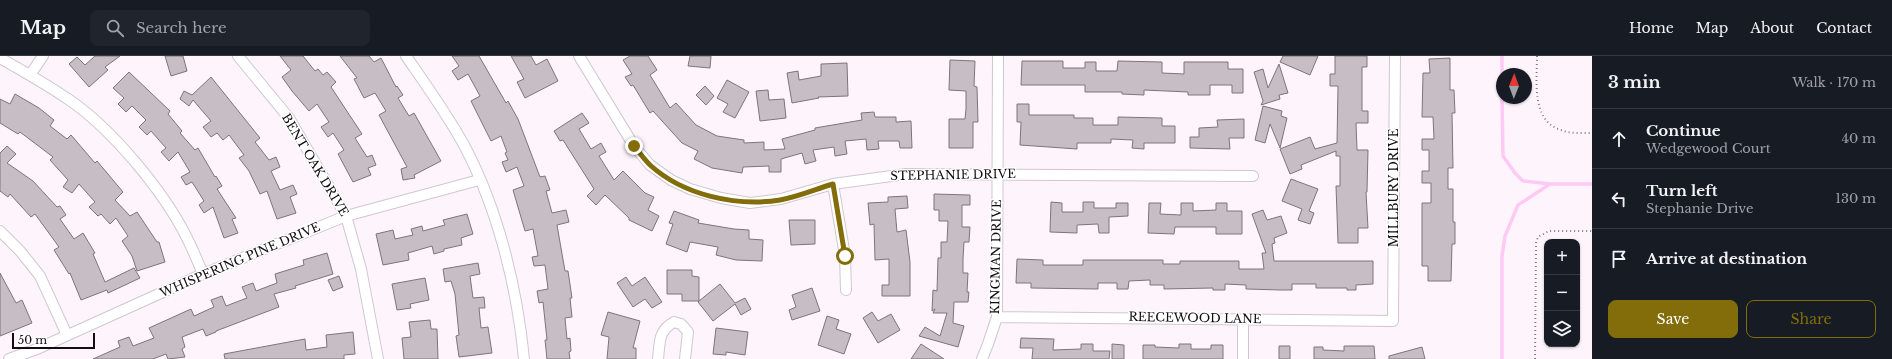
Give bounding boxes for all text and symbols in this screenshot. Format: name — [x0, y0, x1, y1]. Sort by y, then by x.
search box — [90, 10, 370, 46]
text: Map — [20, 16, 66, 39]
icon: search — [104, 17, 126, 39]
text: Search here — [136, 18, 227, 37]
text: Home — [1629, 19, 1674, 37]
text: Map — [1696, 19, 1728, 37]
text: About — [1750, 19, 1794, 37]
text: Contact — [1816, 19, 1872, 37]
north arrow — [1496, 68, 1532, 104]
text: 3 min — [1608, 72, 1661, 93]
text: Walk · 170 m — [1792, 74, 1876, 91]
street label: BENT OAK DRIVE — [279, 111, 352, 219]
text: Continue — [1646, 121, 1721, 140]
street label: MILLBURY DRIVE — [1386, 128, 1401, 247]
icon: ahead — [1608, 128, 1630, 150]
text: 40 m — [1841, 130, 1876, 147]
route end — [625, 137, 643, 155]
text: Wedgewood Court — [1646, 140, 1771, 157]
street label: STEPHANIE DRIVE — [890, 166, 1016, 183]
text: Turn left — [1646, 181, 1717, 200]
icon: left — [1608, 188, 1630, 210]
text: 130 m — [1835, 190, 1876, 207]
street label: KINGMAN DRIVE — [987, 199, 1004, 315]
text: Stephanie Drive — [1646, 200, 1753, 217]
street label: WHISPERING PINE DRIVE — [156, 219, 323, 301]
map controls — [1544, 239, 1580, 347]
button: + — [1544, 239, 1580, 275]
route start — [836, 247, 854, 265]
icon: arrive — [1608, 248, 1630, 270]
text: Arrive at destination — [1646, 249, 1807, 268]
button: − — [1544, 275, 1580, 311]
button: Save — [1608, 300, 1738, 338]
button: Share — [1746, 300, 1876, 338]
street label: REECEWOOD LANE — [1128, 309, 1262, 326]
button: layers — [1544, 311, 1580, 347]
scale bar — [12, 331, 95, 350]
text: 50 m — [18, 333, 47, 347]

